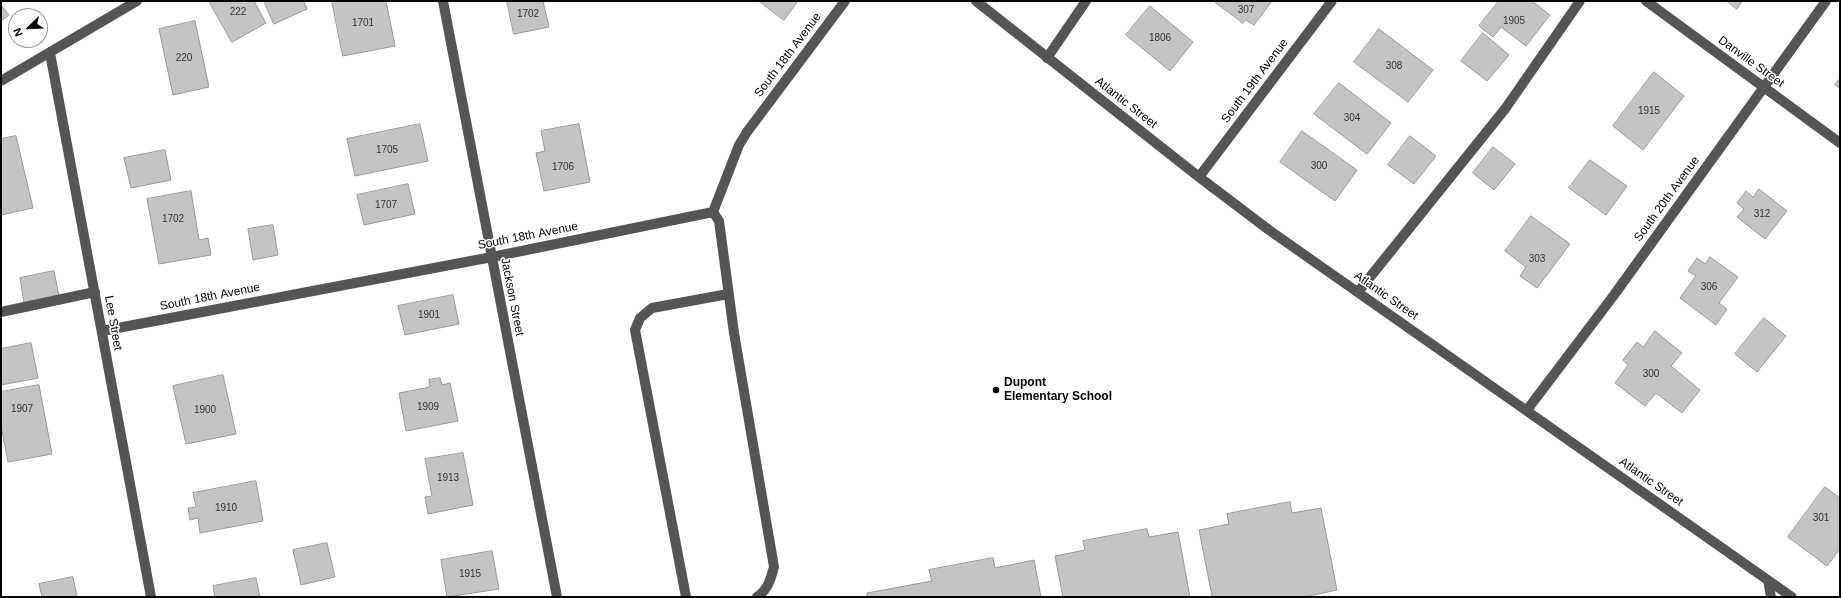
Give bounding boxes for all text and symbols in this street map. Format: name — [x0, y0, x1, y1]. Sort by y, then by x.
house number: 307 — [1238, 4, 1254, 16]
house number: 222 — [230, 6, 246, 18]
north arrow — [8, 8, 48, 48]
house number: 1702 — [517, 8, 539, 20]
street label: South 18th Avenue — [752, 10, 824, 100]
house number: 1905 — [1503, 15, 1525, 27]
house number: 1701 — [352, 17, 374, 29]
text: N — [11, 26, 25, 38]
house number: 1806 — [1149, 32, 1171, 44]
street label: Danville Street — [1715, 33, 1787, 91]
street label: South 19th Avenue — [1219, 36, 1291, 126]
house number: 220 — [176, 52, 192, 64]
house number: 308 — [1386, 60, 1402, 72]
street label: Atlantic Street — [1092, 74, 1160, 132]
house number: 1915 — [1638, 105, 1660, 117]
house number: 304 — [1344, 112, 1360, 124]
house number: 1705 — [376, 144, 398, 156]
street label: South 20th Avenue — [1631, 154, 1703, 244]
house number: 300 — [1311, 160, 1327, 172]
house number: 1706 — [552, 161, 574, 173]
house number: 1707 — [375, 199, 397, 211]
house number: 312 — [1754, 208, 1770, 220]
house number: 1702 — [162, 213, 184, 225]
street label: South 18th Avenue — [477, 219, 579, 253]
house number: 303 — [1529, 253, 1545, 265]
street label: Jackson Street — [497, 257, 527, 337]
street label: Atlantic Street — [1351, 269, 1421, 323]
street label: South 18th Avenue — [159, 280, 261, 314]
house number: 306 — [1701, 281, 1717, 293]
street label: Lee Street — [101, 294, 125, 352]
house number: 1901 — [418, 309, 440, 321]
house number: 300 — [1643, 368, 1659, 380]
place label: Dupont Elementary School — [1004, 376, 1112, 404]
marker: Dupont Elementary School — [991, 385, 1001, 395]
house number: 1909 — [417, 401, 439, 413]
house number: 1907 — [11, 403, 33, 415]
house number: 1900 — [194, 404, 216, 416]
street label: Atlantic Street — [1616, 455, 1686, 509]
house number: 1913 — [437, 472, 459, 484]
house number: 1910 — [215, 502, 237, 514]
house number: 301 — [1813, 512, 1829, 524]
house number: 1915 — [459, 568, 481, 580]

